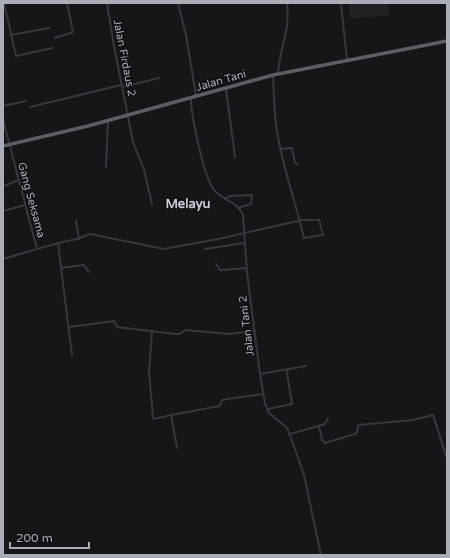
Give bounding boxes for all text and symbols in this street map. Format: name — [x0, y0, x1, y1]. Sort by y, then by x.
street label: Jalan Firdaus 2 — [111, 19, 138, 98]
street label: Jalan Tani — [195, 67, 248, 94]
street label: Gang Seksama — [15, 161, 48, 239]
district label: Melayu — [165, 196, 211, 212]
street label: Jalan Tani 2 — [236, 295, 257, 357]
scale bar — [10, 524, 89, 550]
text: 200 m — [16, 531, 53, 545]

